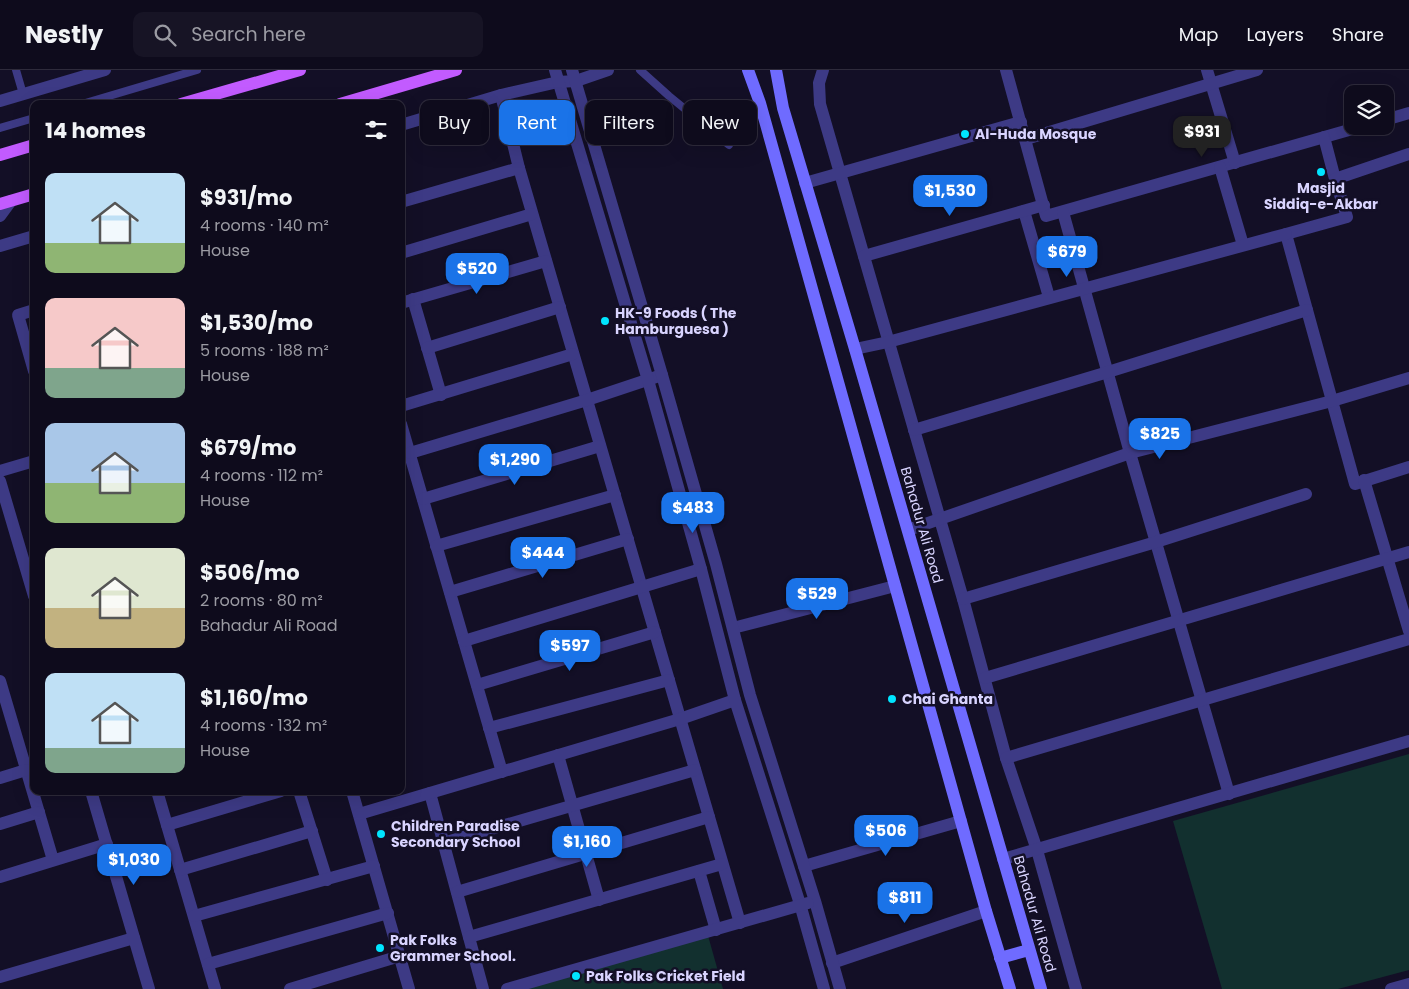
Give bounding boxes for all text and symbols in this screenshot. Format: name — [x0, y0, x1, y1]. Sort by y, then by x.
search box — [133, 12, 483, 57]
text: Nestly — [25, 18, 103, 51]
icon: search — [151, 21, 179, 49]
text: Search here — [191, 21, 306, 48]
text: Map — [1179, 22, 1219, 47]
text: Layers — [1247, 22, 1304, 47]
text: Share — [1332, 22, 1384, 47]
map controls — [1344, 85, 1394, 135]
button: layers — [1344, 85, 1394, 135]
chip: Buy — [420, 100, 489, 145]
chip: Rent — [499, 100, 575, 145]
chip: Filters — [585, 100, 673, 145]
chip: New — [683, 100, 757, 145]
text: 14 homes — [45, 116, 146, 145]
icon: filters — [362, 116, 390, 144]
pin: $931 — [1172, 116, 1232, 158]
text: $931 — [1184, 120, 1220, 143]
place label: Al-Huda Mosque — [975, 124, 1097, 144]
marker: Al-Huda Mosque — [959, 128, 971, 140]
marker: Masjid Siddiq-e-Akbar — [1315, 166, 1327, 178]
pin: $1,530 — [909, 174, 991, 217]
place label: Masjid Siddiq-e-Akbar — [1264, 178, 1378, 214]
text: $1,530 — [924, 179, 976, 202]
text: $931/mo — [200, 183, 292, 212]
icon: home — [85, 193, 145, 253]
text: 4 rooms · 140 m² — [200, 214, 329, 237]
pin: $679 — [1037, 236, 1097, 278]
text: House — [200, 239, 250, 262]
text: $679 — [1047, 240, 1087, 263]
pin: $520 — [447, 252, 507, 295]
text: $520 — [457, 257, 497, 280]
place label: HK-9 Foods ( The Hamburguesa ) — [615, 303, 737, 339]
text: $1,530/mo — [200, 308, 313, 337]
marker: HK-9 Foods ( The Hamburguesa ) — [599, 315, 611, 327]
icon: home — [85, 318, 145, 378]
text: 5 rooms · 188 m² — [200, 339, 329, 362]
text: House — [200, 364, 250, 387]
pin: $825 — [1130, 418, 1190, 460]
text: $825 — [1140, 422, 1180, 445]
text: $679/mo — [200, 433, 296, 462]
icon: home — [85, 443, 145, 503]
pin: $1,290 — [474, 444, 556, 486]
text: $1,290 — [490, 448, 540, 471]
text: 4 rooms · 112 m² — [200, 464, 323, 487]
street label: Bahadur Ali Road — [896, 464, 948, 586]
text: House — [200, 489, 250, 512]
pin: $483 — [663, 492, 723, 534]
text: $483 — [672, 496, 714, 519]
pin: $444 — [513, 536, 573, 579]
text: $444 — [521, 541, 565, 564]
text: $506/mo — [200, 558, 300, 587]
icon: home — [85, 568, 145, 628]
pin: $529 — [787, 578, 847, 620]
text: $529 — [797, 582, 837, 605]
text: 2 rooms · 80 m² — [200, 589, 323, 612]
text: Bahadur Ali Road — [200, 614, 338, 637]
pin: $597 — [540, 630, 600, 672]
text: $597 — [550, 634, 590, 657]
text: $1,160/mo — [200, 683, 308, 712]
place label: Chai Ghanta — [902, 689, 993, 709]
icon: home — [85, 693, 145, 753]
marker: Chai Ghanta — [886, 693, 898, 705]
text: 4 rooms · 132 m² — [200, 714, 327, 737]
text: House — [200, 739, 250, 762]
pin: $506 — [856, 814, 916, 857]
place label: Children Paradise Secondary School — [391, 816, 520, 852]
text: $506 — [865, 819, 907, 842]
pin: $1,160 — [546, 826, 628, 868]
marker: Children Paradise Secondary School — [375, 828, 387, 840]
text: $1,160 — [563, 830, 611, 853]
pin: $1,030 — [93, 844, 175, 886]
text: $1,030 — [108, 848, 160, 871]
street label: Bahadur Ali Road — [1009, 853, 1061, 975]
pin: $811 — [875, 882, 935, 924]
text: $811 — [889, 886, 921, 909]
place label: Pak Folks Grammer School. — [390, 930, 516, 966]
marker: Pak Folks Grammer School. — [374, 942, 386, 954]
place label: Pak Folks Cricket Field — [586, 966, 745, 986]
marker: Pak Folks Cricket Field — [570, 970, 582, 982]

